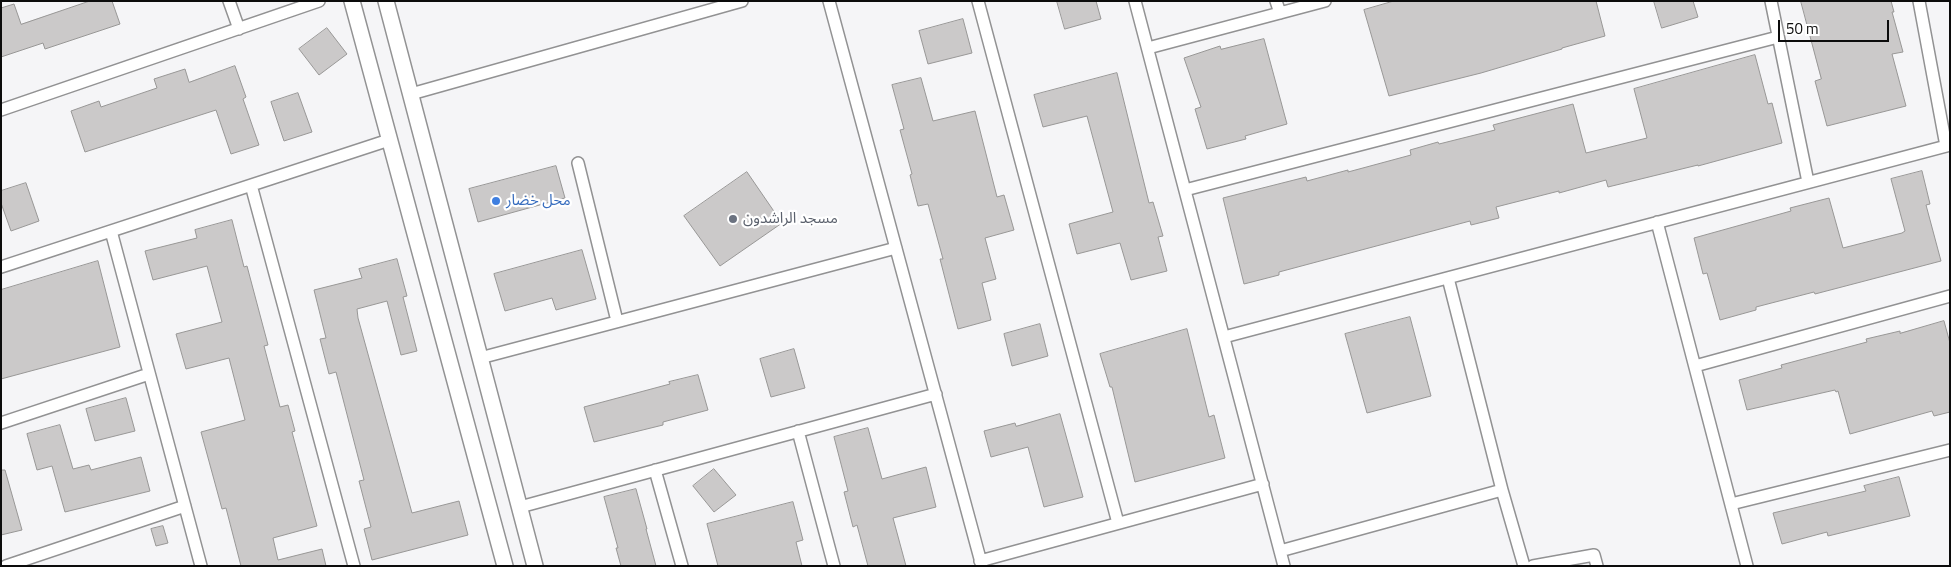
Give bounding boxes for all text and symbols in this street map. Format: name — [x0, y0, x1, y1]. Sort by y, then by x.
scale bar — [1781, 10, 1892, 42]
text: 50 m — [1786, 17, 1819, 40]
place label: محل خضار — [506, 192, 571, 210]
marker: محل خضار — [490, 195, 502, 207]
place label: مسجد الراشدون — [743, 210, 838, 228]
marker: مسجد الراشدون — [727, 213, 739, 225]

